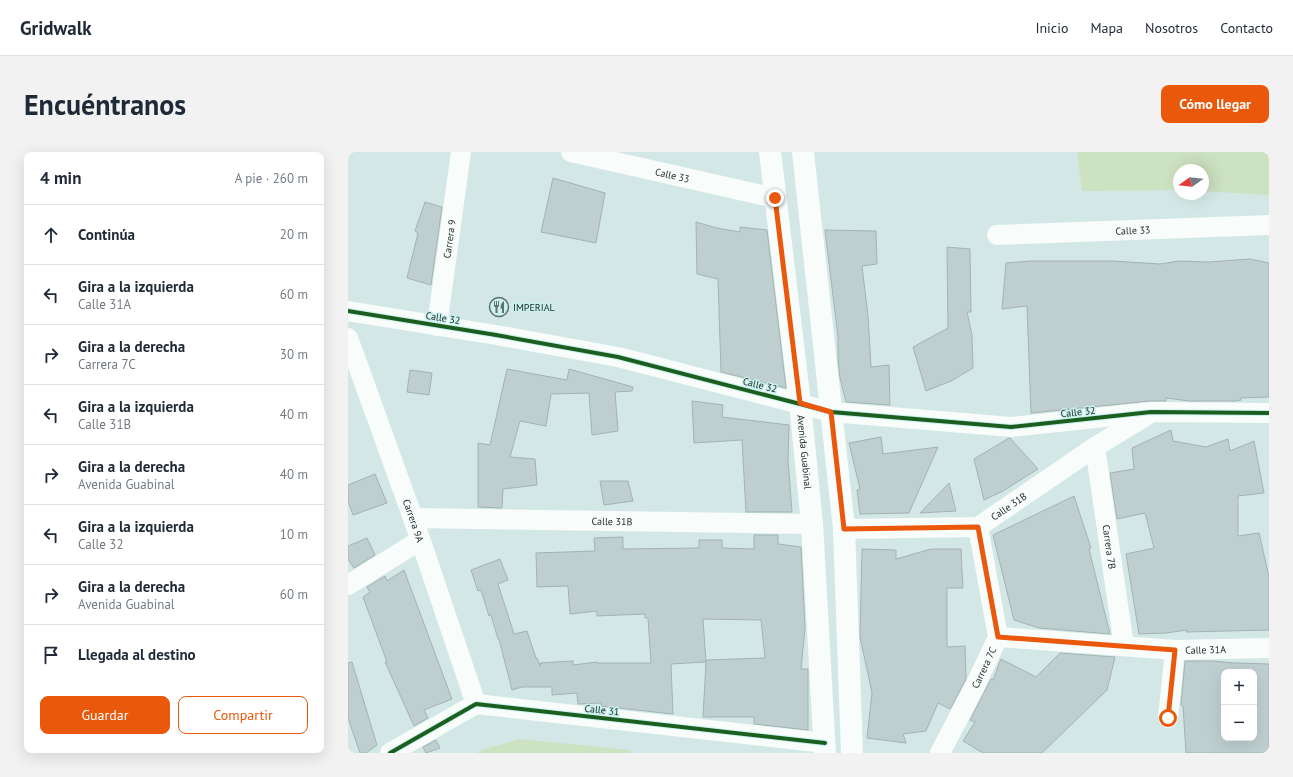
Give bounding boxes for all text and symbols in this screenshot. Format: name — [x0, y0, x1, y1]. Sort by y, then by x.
text: Gridwalk — [20, 16, 92, 40]
text: Inicio — [1035, 19, 1068, 37]
text: Mapa — [1090, 19, 1123, 37]
text: Nosotros — [1145, 19, 1198, 37]
text: Contacto — [1220, 19, 1273, 37]
button: Cómo llegar — [1161, 85, 1269, 123]
text: Encuéntranos — [24, 86, 186, 123]
north arrow — [1173, 164, 1209, 200]
street label: Calle 33 — [654, 165, 691, 185]
text: 4 min — [40, 167, 81, 189]
text: A pie · 260 m — [235, 170, 308, 187]
route end — [766, 189, 784, 207]
street label: Carrera 9 — [440, 219, 458, 259]
street label: Calle 33 — [1115, 223, 1151, 237]
icon: ahead — [40, 224, 62, 246]
text: Continúa — [78, 225, 135, 244]
text: 20 m — [280, 226, 308, 243]
text: Gira a la izquierda — [78, 277, 194, 296]
icon: left — [40, 284, 62, 306]
text: 60 m — [280, 286, 308, 303]
text: Calle 31A — [78, 296, 131, 313]
restaurant icon: IMPERIAL — [488, 296, 510, 318]
place label: IMPERIAL — [513, 301, 555, 314]
street label: Calle 32 — [425, 309, 461, 327]
text: Gira a la derecha — [78, 337, 185, 356]
icon: right — [40, 344, 62, 366]
text: 30 m — [280, 346, 308, 363]
text: Carrera 7C — [78, 356, 136, 373]
street label: Calle 32 — [741, 374, 779, 396]
text: Gira a la izquierda — [78, 397, 194, 416]
icon: left — [40, 404, 62, 426]
street label: Calle 32 — [1060, 404, 1096, 420]
text: 40 m — [280, 406, 308, 423]
street label: Avenida Guabinal — [795, 414, 815, 490]
text: Calle 31B — [78, 416, 131, 433]
text: Gira a la derecha — [78, 457, 185, 476]
icon: right — [40, 464, 62, 486]
text: 40 m — [280, 466, 308, 483]
text: Avenida Guabinal — [78, 476, 175, 493]
street label: Calle 31B — [988, 489, 1029, 523]
street label: Carrera 9A — [400, 497, 427, 544]
street label: Calle 31B — [591, 514, 633, 528]
text: Gira a la izquierda — [78, 517, 194, 536]
icon: left — [40, 524, 62, 546]
street label: Carrera 7B — [1100, 524, 1119, 570]
text: 10 m — [280, 526, 308, 543]
text: Calle 32 — [78, 536, 124, 553]
text: Gira a la derecha — [78, 577, 185, 596]
icon: right — [40, 584, 62, 606]
text: 60 m — [280, 586, 308, 603]
text: Avenida Guabinal — [78, 596, 175, 613]
street label: Calle 31A — [1185, 642, 1226, 656]
icon: arrive — [40, 644, 62, 666]
street label: Carrera 7C — [968, 644, 999, 690]
text: Llegada al destino — [78, 645, 196, 664]
map controls — [1221, 669, 1257, 741]
button: + — [1221, 669, 1257, 705]
button: Guardar — [40, 696, 170, 734]
button: Compartir — [178, 696, 308, 734]
street label: Calle 31 — [584, 702, 620, 718]
button: − — [1221, 705, 1257, 741]
route start — [1159, 709, 1177, 727]

